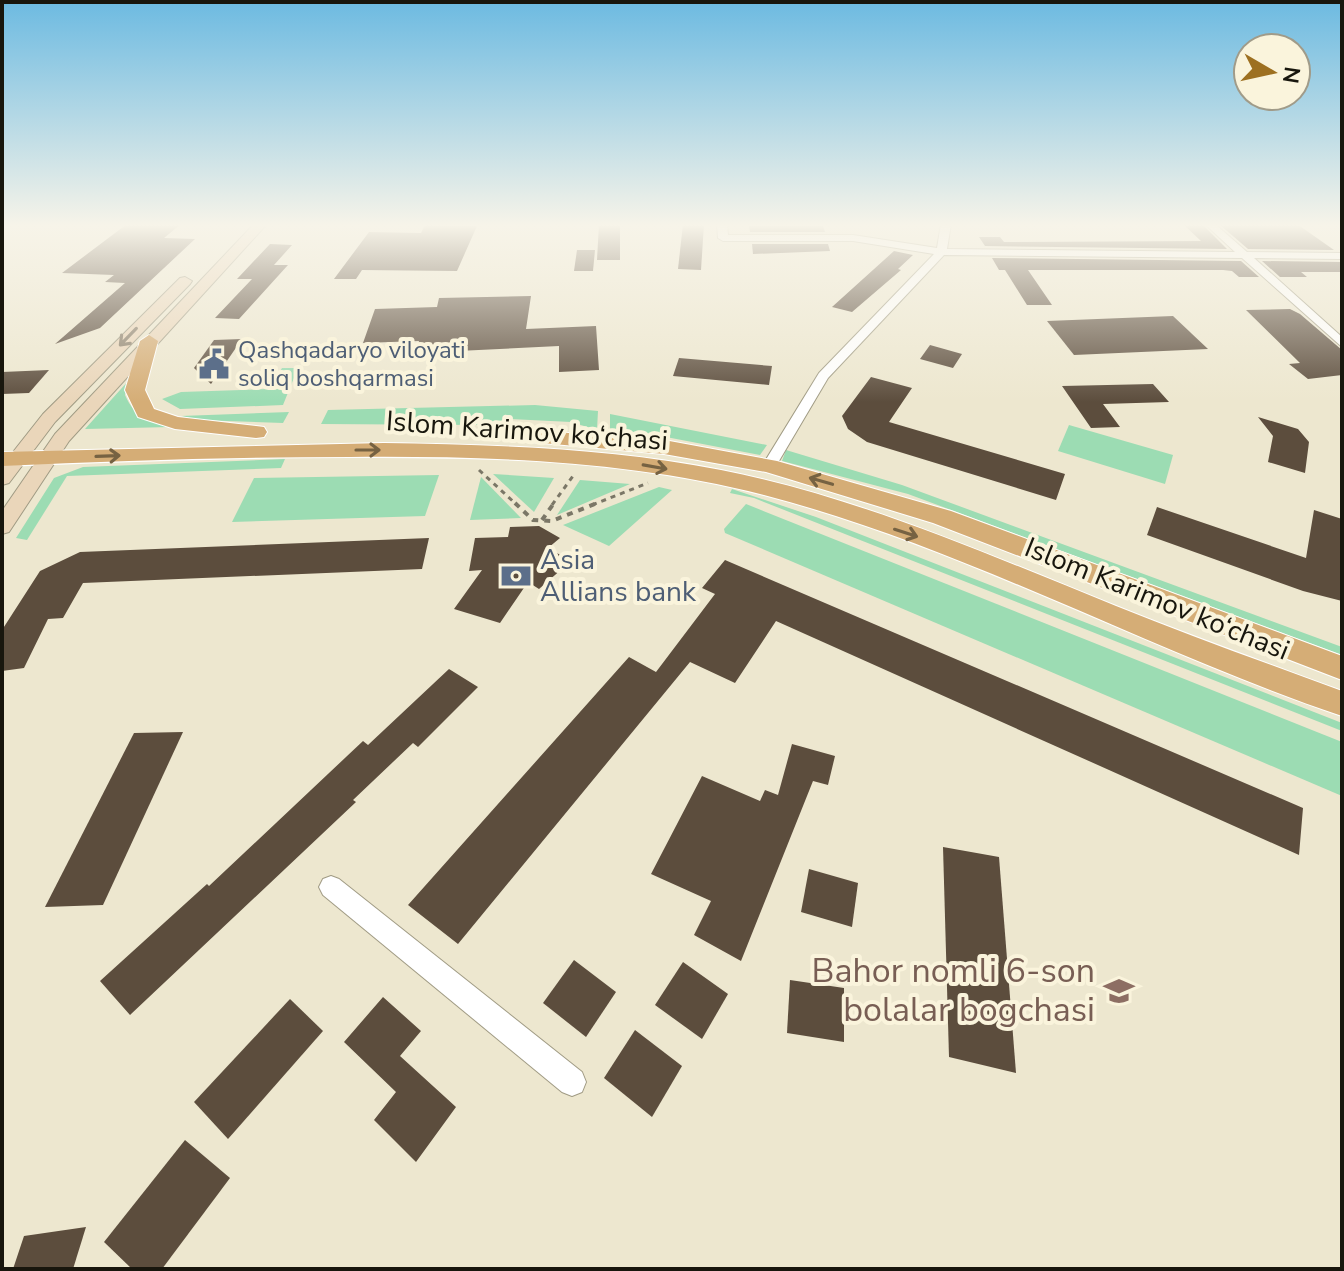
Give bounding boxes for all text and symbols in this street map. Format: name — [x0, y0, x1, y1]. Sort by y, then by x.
north arrow — [1232, 32, 1312, 112]
text: N — [1275, 64, 1307, 85]
one-way arrow — [119, 327, 138, 346]
place label: Qashqadaryo viloyati soliq boshqarmasi — [238, 334, 466, 394]
public building icon: Qashqadaryo viloyati soliq boshqarmasi — [197, 347, 231, 381]
street label: Islom Karimov ko‘chasi — [385, 402, 669, 460]
one-way arrow — [354, 442, 381, 458]
one-way arrow — [94, 448, 121, 463]
one-way arrow — [642, 460, 667, 475]
one-way arrow — [809, 472, 834, 487]
one-way arrow — [893, 527, 918, 541]
street label: Islom Karimov ko‘chasi — [1019, 528, 1295, 670]
place label: Asia Allians bank — [540, 541, 697, 611]
bank icon: Asia Allians bank — [499, 559, 533, 593]
place label: Bahor nomli 6-son bolalar bogchasi — [811, 948, 1095, 1033]
school or university icon: Bahor nomli 6-son bolalar bogchasi — [1102, 974, 1136, 1008]

